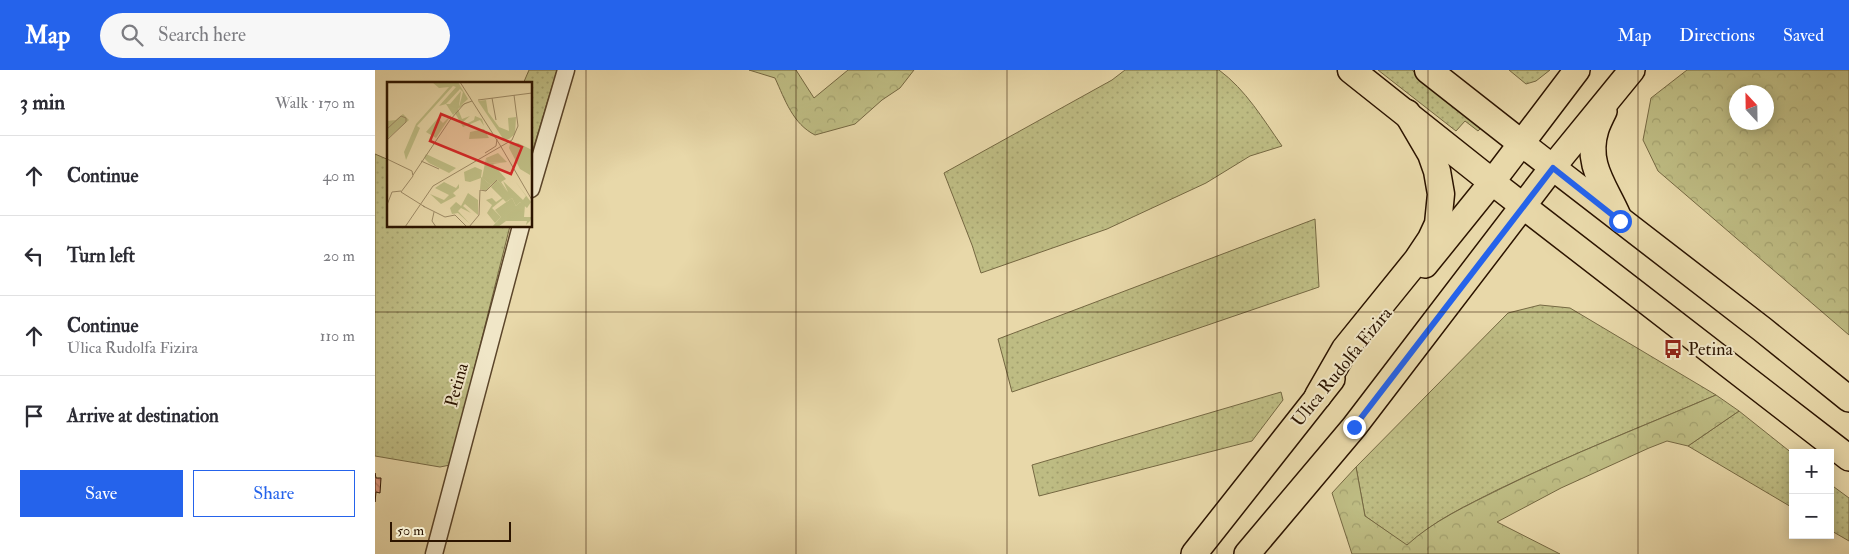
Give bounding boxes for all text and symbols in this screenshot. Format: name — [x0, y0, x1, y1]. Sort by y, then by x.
search box — [100, 13, 450, 58]
text: Map — [25, 20, 70, 51]
icon: search — [118, 21, 146, 49]
text: Search here — [158, 23, 246, 47]
text: Map — [1618, 24, 1651, 47]
text: Directions — [1679, 24, 1755, 47]
text: Saved — [1783, 24, 1824, 47]
inset map — [387, 82, 533, 228]
north arrow — [1729, 85, 1774, 130]
text: 3 min — [20, 89, 65, 116]
text: Walk · 170 m — [275, 93, 355, 113]
icon: ahead — [20, 162, 48, 190]
text: Continue — [67, 164, 138, 188]
text: 40 m — [322, 166, 355, 186]
route start — [1609, 210, 1632, 233]
icon: left — [20, 242, 48, 270]
text: Turn left — [67, 244, 135, 268]
text: 20 m — [323, 246, 355, 266]
street label: Ulica Rudolfa Fizira — [1287, 302, 1398, 432]
text: Continue — [67, 314, 138, 338]
icon: ahead — [20, 322, 48, 350]
text: 110 m — [320, 326, 355, 346]
text: Ulica Rudolfa Fizira — [67, 338, 198, 358]
bus stop icon: Petina — [1662, 338, 1684, 360]
place label: Petina — [1688, 338, 1733, 361]
street label: Petina — [440, 360, 474, 410]
icon: arrive — [20, 402, 48, 430]
text: Arrive at destination — [67, 404, 219, 428]
route end — [1343, 416, 1366, 439]
map controls — [1789, 449, 1834, 539]
button: + — [1789, 449, 1834, 494]
button: Save — [20, 470, 183, 517]
button: Share — [193, 470, 355, 517]
button: − — [1789, 494, 1834, 539]
scale bar — [390, 519, 511, 542]
text: 50 m — [397, 522, 424, 539]

